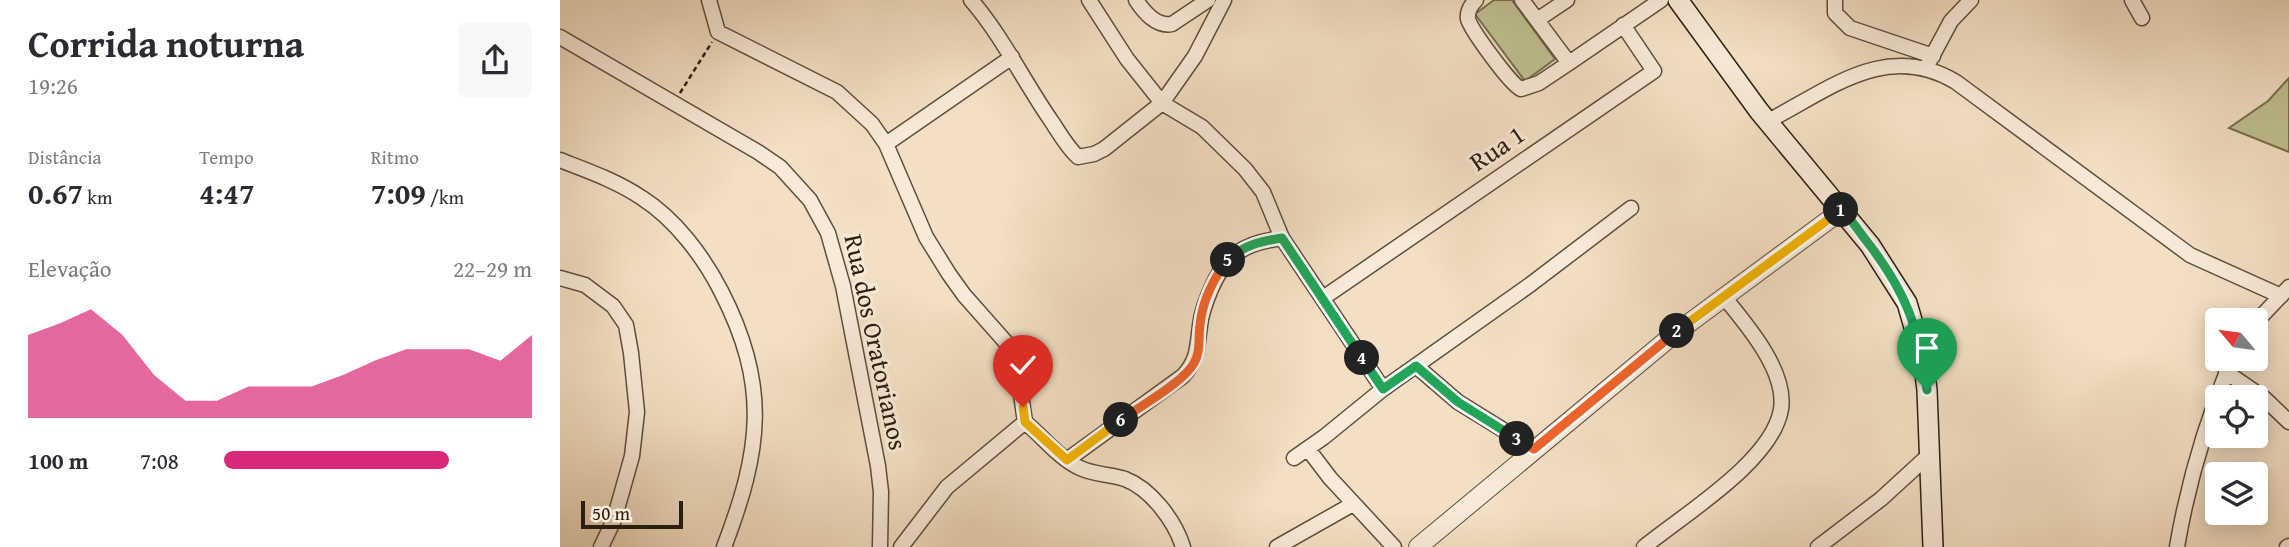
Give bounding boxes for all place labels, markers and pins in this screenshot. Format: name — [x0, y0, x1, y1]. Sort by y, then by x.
pin: 1 — [1824, 192, 1858, 228]
pin: 5 — [1210, 243, 1246, 278]
pin: 2 — [1660, 314, 1694, 348]
pin — [1897, 318, 1957, 390]
pin — [993, 335, 1053, 407]
pin: 4 — [1344, 340, 1380, 376]
pin: 6 — [1104, 402, 1138, 438]
pin: 3 — [1500, 422, 1534, 457]

